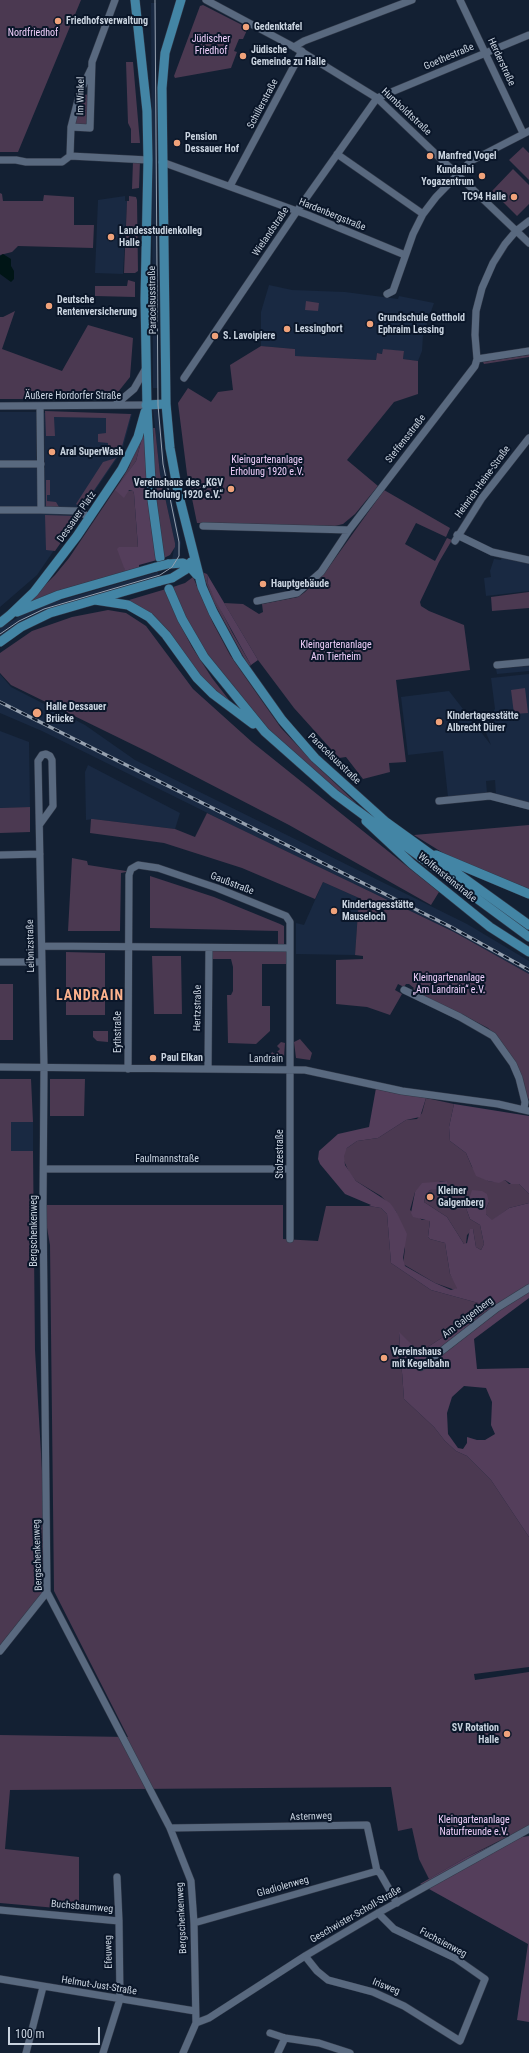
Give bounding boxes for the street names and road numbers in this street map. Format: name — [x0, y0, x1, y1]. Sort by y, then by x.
street label: Herderstraße — [485, 36, 517, 88]
street label: Goethestraße — [422, 41, 476, 73]
street label: Im Winkel — [75, 77, 87, 115]
street label: Schillerstraße — [245, 77, 281, 131]
street label: Humboldtstraße — [379, 86, 433, 138]
street label: Hardenbergstraße — [297, 196, 367, 234]
street label: Wielandstraße — [250, 205, 292, 259]
street label: Paracelsusstraße — [146, 266, 160, 334]
street label: Äußere Hordorfer Straße — [25, 390, 121, 402]
street label: Steffensstraße — [383, 412, 429, 466]
street label: Heinrich-Heine-Straße — [453, 444, 513, 520]
street label: Dessauer Platz — [55, 489, 99, 545]
street label: Paracelsusstraße — [305, 731, 363, 787]
street label: Wolfensteinstraße — [415, 851, 479, 905]
street label: Gaußstraße — [208, 870, 256, 898]
street label: Leibnizstraße — [25, 919, 37, 973]
street label: Hertzstraße — [192, 985, 204, 1031]
street label: Eythstraße — [112, 1011, 124, 1053]
street label: Landrain — [249, 1053, 283, 1065]
street label: Stolzestraße — [274, 1129, 286, 1179]
street label: Faulmannstraße — [135, 1153, 199, 1165]
street label: Bergschenkenweg — [28, 1195, 40, 1267]
street label: Am Galgenberg — [440, 1295, 496, 1341]
street label: Bergschenkenweg — [31, 1519, 45, 1591]
street label: Asternweg — [290, 1810, 332, 1824]
street label: Gladiolenweg — [256, 1874, 310, 1900]
street label: Bergschenkenweg — [174, 1882, 190, 1954]
street label: Geschwister-Scholl-Straße — [308, 1884, 404, 1946]
street label: Buchsbaumweg — [50, 1898, 114, 1916]
street label: Fuchsienweg — [417, 1926, 469, 1960]
street label: Efeuweg — [103, 1935, 115, 1969]
street label: Helmut-Just-Straße — [60, 1974, 138, 1998]
street label: Irisweg — [371, 1976, 401, 1998]

